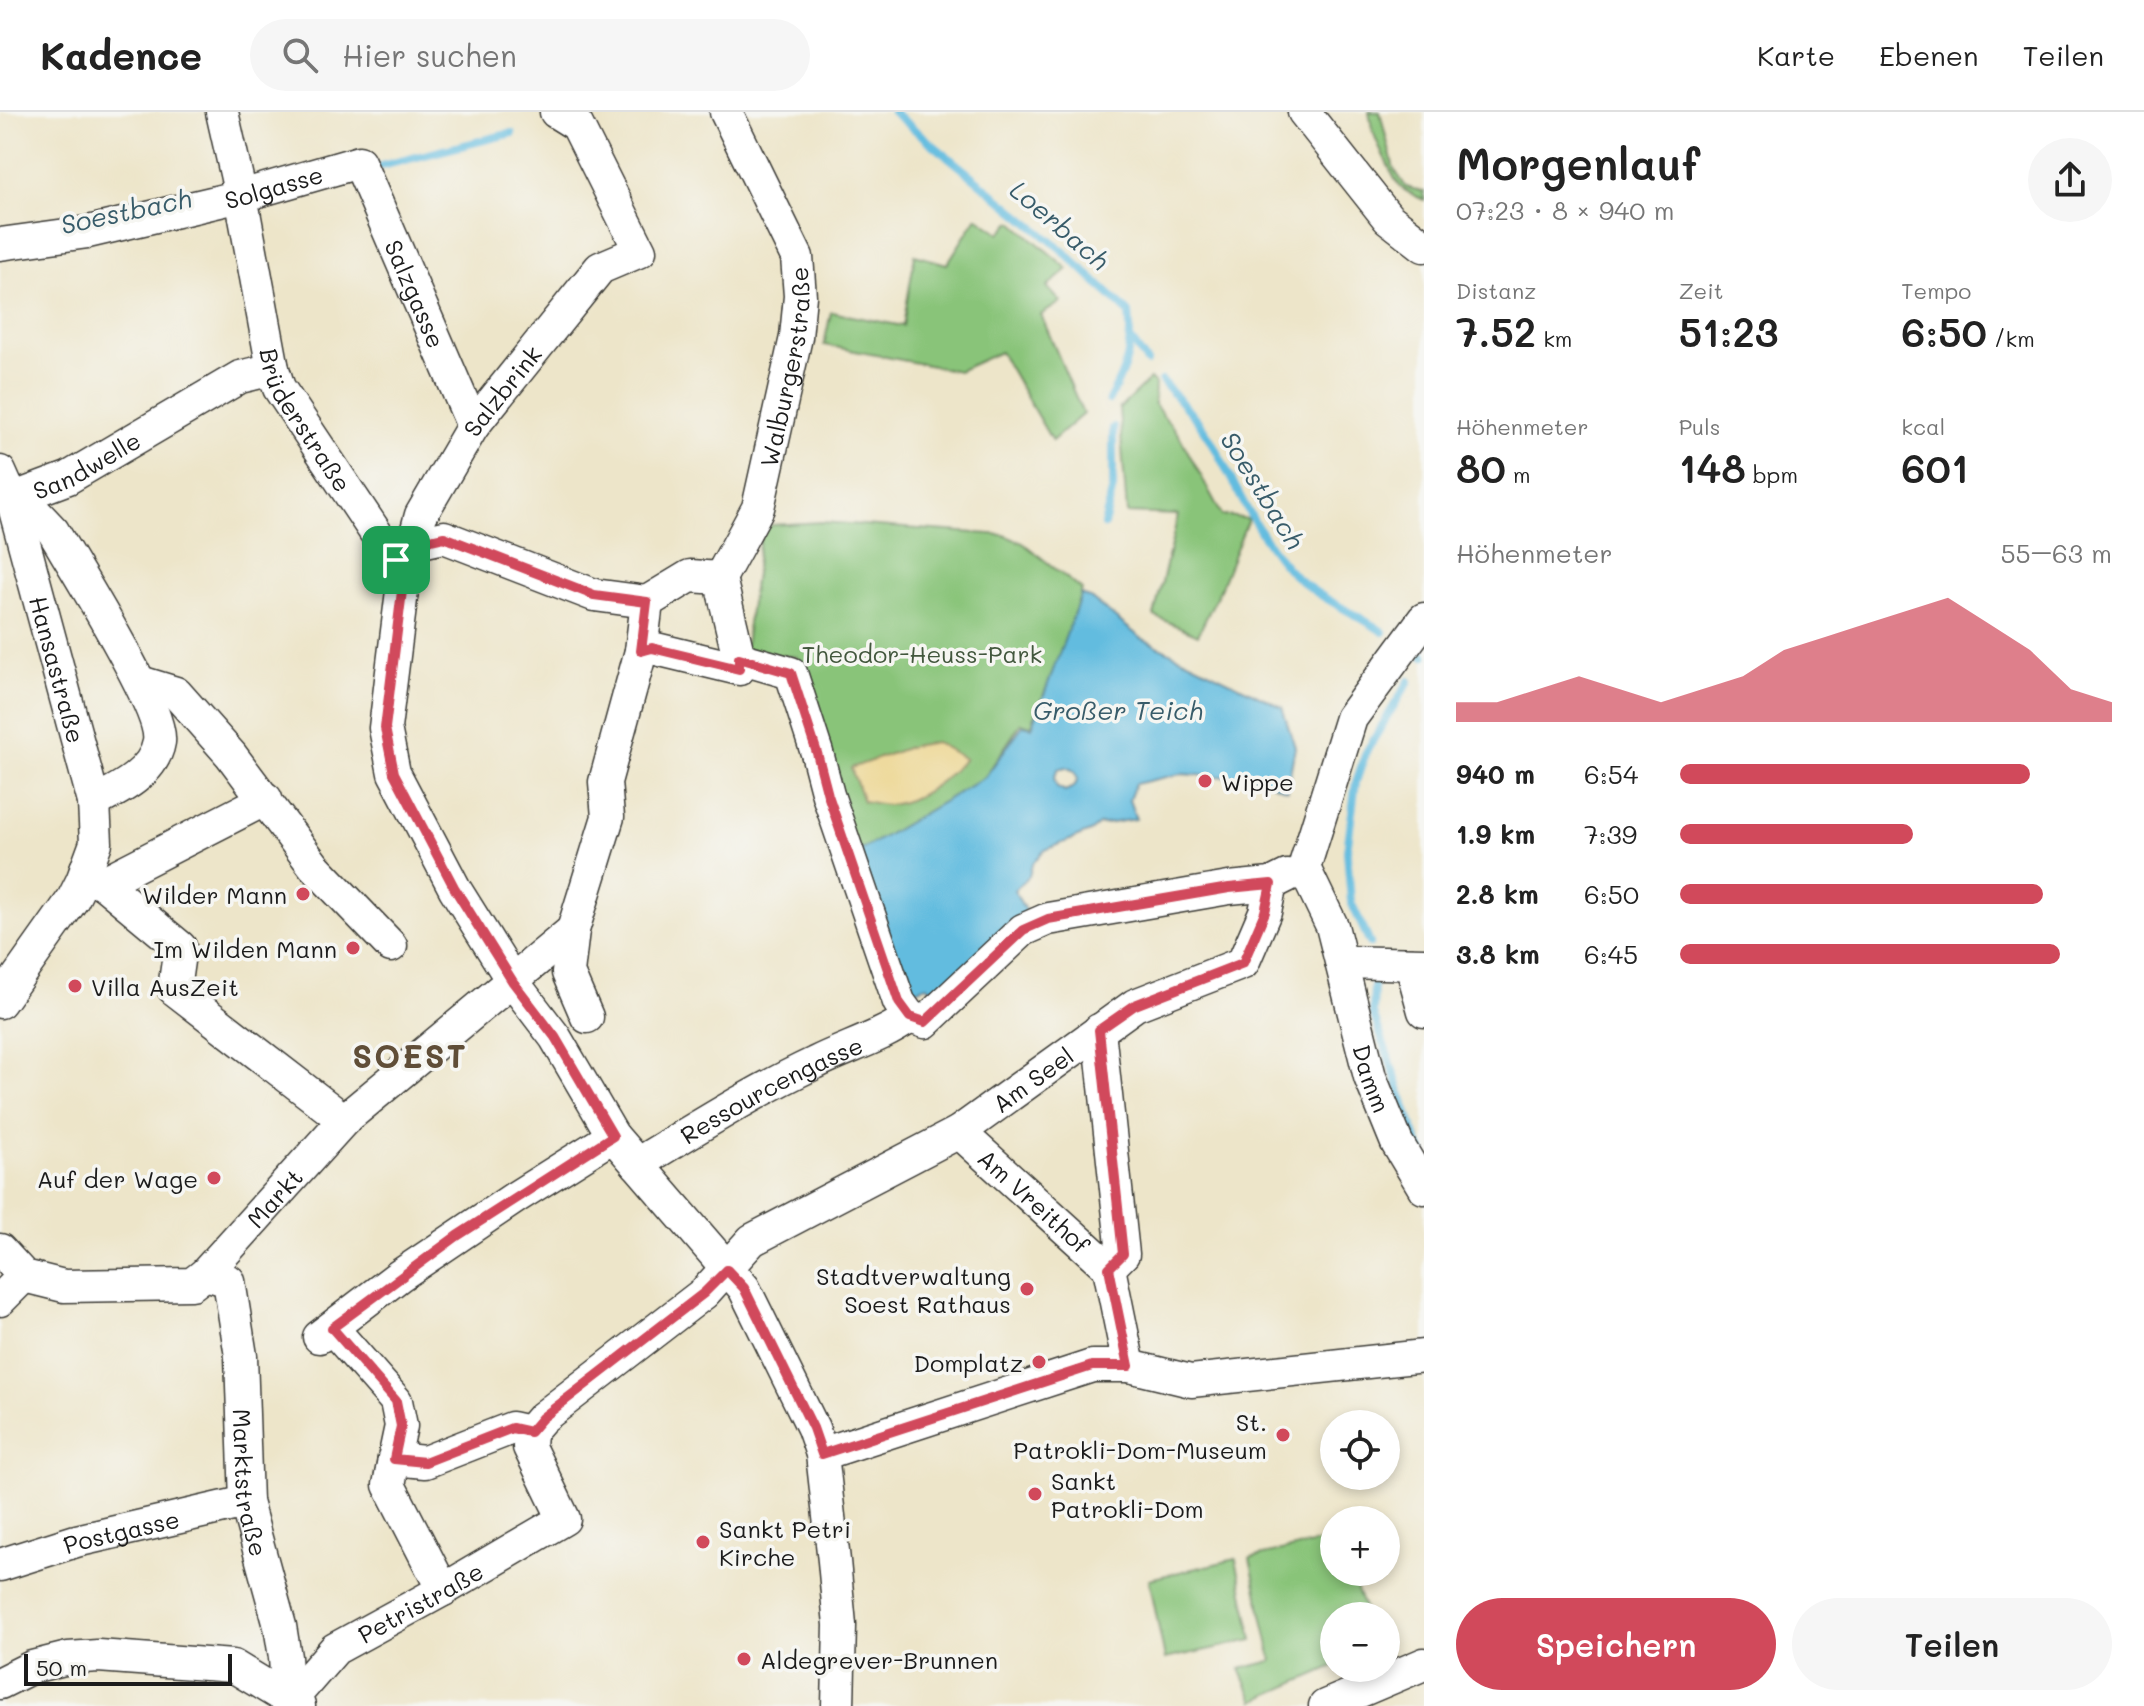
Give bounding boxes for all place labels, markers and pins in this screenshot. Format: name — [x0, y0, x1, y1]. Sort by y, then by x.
pin — [362, 526, 430, 594]
place label: Wippe — [1221, 766, 1294, 797]
marker: Wippe — [1196, 772, 1214, 790]
place label: Wilder Mann — [142, 879, 287, 910]
marker: Wilder Mann — [294, 885, 312, 903]
place label: Im Wilden Mann — [154, 933, 337, 964]
marker: Im Wilden Mann — [344, 939, 362, 957]
place label: Villa AusZeit — [91, 971, 239, 1002]
marker: Villa AusZeit — [66, 977, 84, 995]
place label: Auf der Wage — [37, 1163, 198, 1194]
marker: Auf der Wage — [205, 1169, 223, 1187]
place label: Stadtverwaltung Soest Rathaus — [816, 1260, 1011, 1319]
marker: Stadtverwaltung Soest Rathaus — [1018, 1280, 1036, 1298]
place label: Domplatz — [913, 1347, 1023, 1378]
marker: Domplatz — [1030, 1353, 1048, 1371]
place label: St. Patrokli-Dom-Museum — [1013, 1406, 1267, 1465]
marker: St. Patrokli-Dom-Museum — [1274, 1426, 1292, 1444]
place label: Sankt Patrokli-Dom — [1051, 1465, 1204, 1524]
marker: Sankt Patrokli-Dom — [1026, 1485, 1044, 1503]
place label: Sankt Petri Kirche — [719, 1513, 851, 1572]
marker: Sankt Petri Kirche — [694, 1533, 712, 1551]
place label: Aldegrever-Brunnen — [760, 1644, 998, 1675]
marker: Aldegrever-Brunnen — [735, 1650, 753, 1668]

